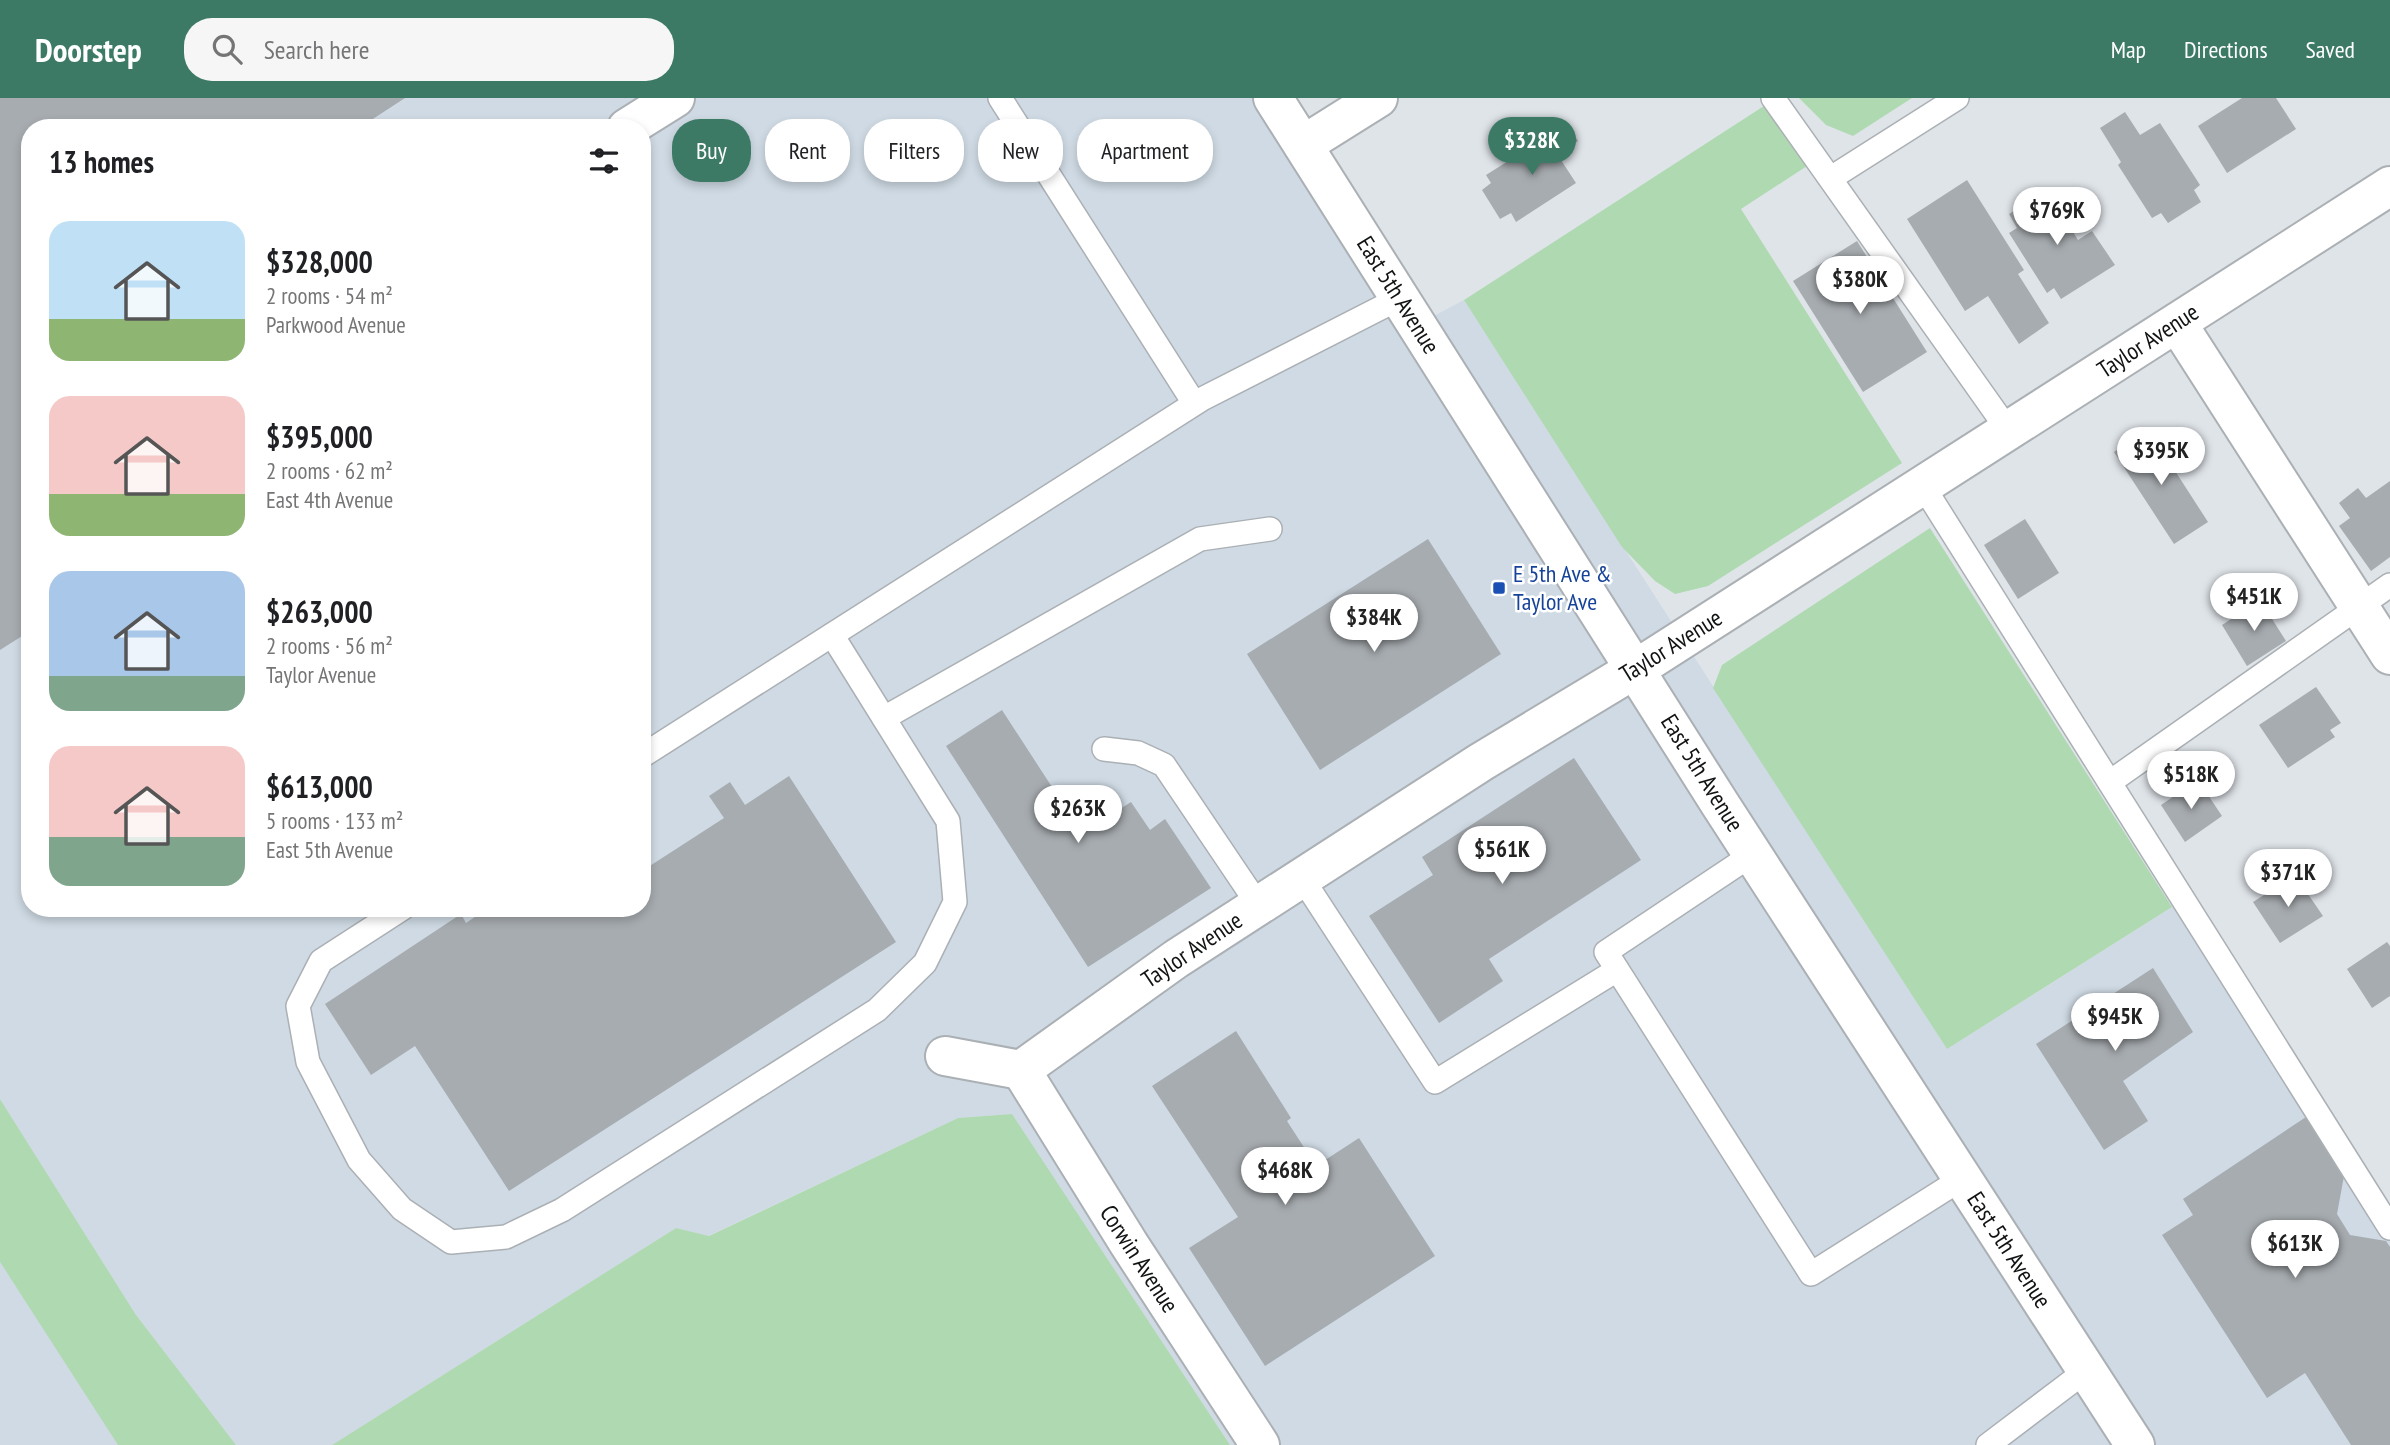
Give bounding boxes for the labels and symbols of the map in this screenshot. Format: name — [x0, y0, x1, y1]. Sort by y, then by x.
pin: $328K — [1483, 118, 1581, 177]
pin: $769K — [2008, 188, 2106, 247]
street label: East 5th Avenue — [1350, 230, 1447, 359]
pin: $380K — [1811, 256, 1909, 316]
street label: Taylor Avenue — [2091, 296, 2204, 385]
pin: $395K — [2112, 428, 2210, 487]
place label: E 5th Ave & Taylor Ave — [1513, 558, 1611, 617]
pin: $451K — [2205, 574, 2303, 633]
marker: E 5th Ave & Taylor Ave — [1491, 580, 1507, 596]
pin: $384K — [1325, 594, 1423, 654]
street label: Taylor Avenue — [1614, 602, 1728, 689]
street label: East 5th Avenue — [1654, 708, 1751, 837]
pin: $518K — [2142, 752, 2240, 811]
pin: $263K — [1029, 786, 1127, 845]
pin: $561K — [1453, 826, 1551, 886]
pin: $371K — [2239, 850, 2337, 909]
street label: Taylor Avenue — [1135, 905, 1248, 995]
pin: $945K — [2066, 993, 2164, 1053]
pin: $468K — [1236, 1148, 1334, 1207]
street label: East 5th Avenue — [1960, 1186, 2059, 1314]
street label: Corwin Avenue — [1093, 1199, 1186, 1318]
pin: $613K — [2246, 1220, 2344, 1280]

